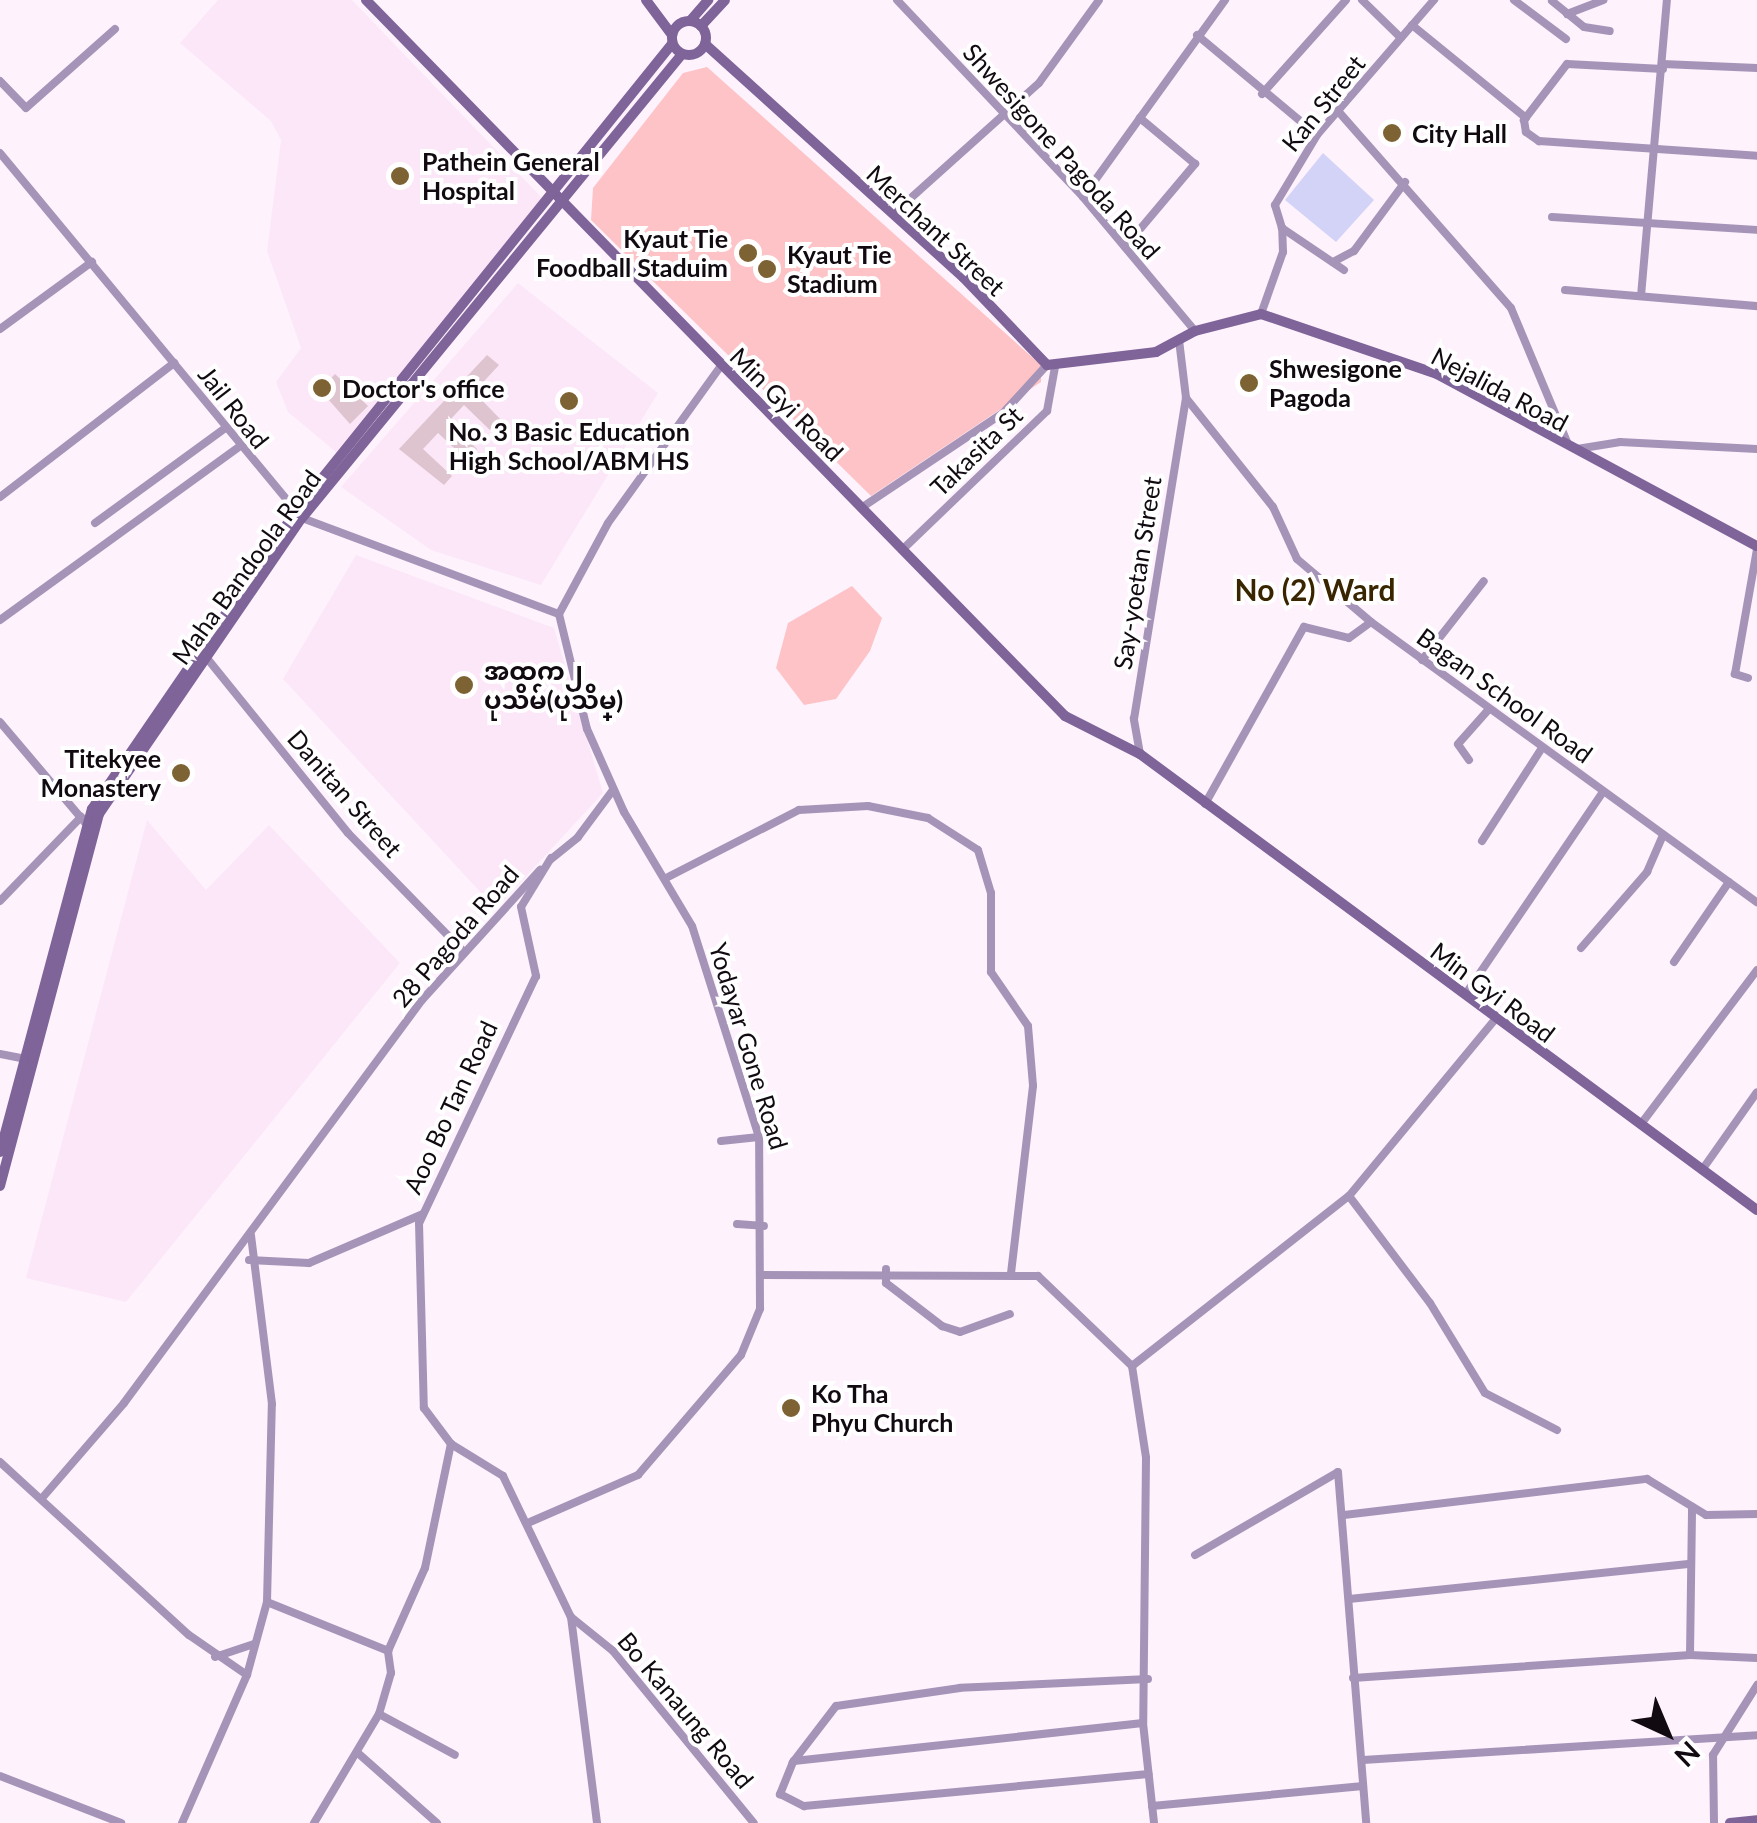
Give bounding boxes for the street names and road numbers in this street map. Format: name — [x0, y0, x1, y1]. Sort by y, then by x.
street label: Shwesigone Pagoda Road — [957, 37, 1167, 265]
street label: Kan Street — [1275, 49, 1371, 157]
street label: Merchant Street — [861, 158, 1011, 302]
street label: Nejalida Road — [1427, 340, 1573, 438]
street label: Min Gyi Road — [724, 341, 850, 467]
street label: Jail Road — [193, 360, 275, 454]
street label: Takasita St — [924, 400, 1028, 502]
street label: Maha Bandoola Road — [165, 464, 327, 670]
street label: Say-yoetan Street — [1107, 474, 1167, 672]
street label: Bagan School Road — [1411, 621, 1599, 769]
street label: Danitan Street — [282, 723, 408, 863]
street label: 28 Pagoda Road — [385, 859, 525, 1013]
street label: Min Gyi Road — [1425, 936, 1561, 1048]
street label: Yodayar Gone Road — [703, 939, 795, 1153]
street label: Aoo Bo Tan Road — [397, 1015, 503, 1199]
street label: Bo Kanaung Road — [612, 1626, 760, 1794]

